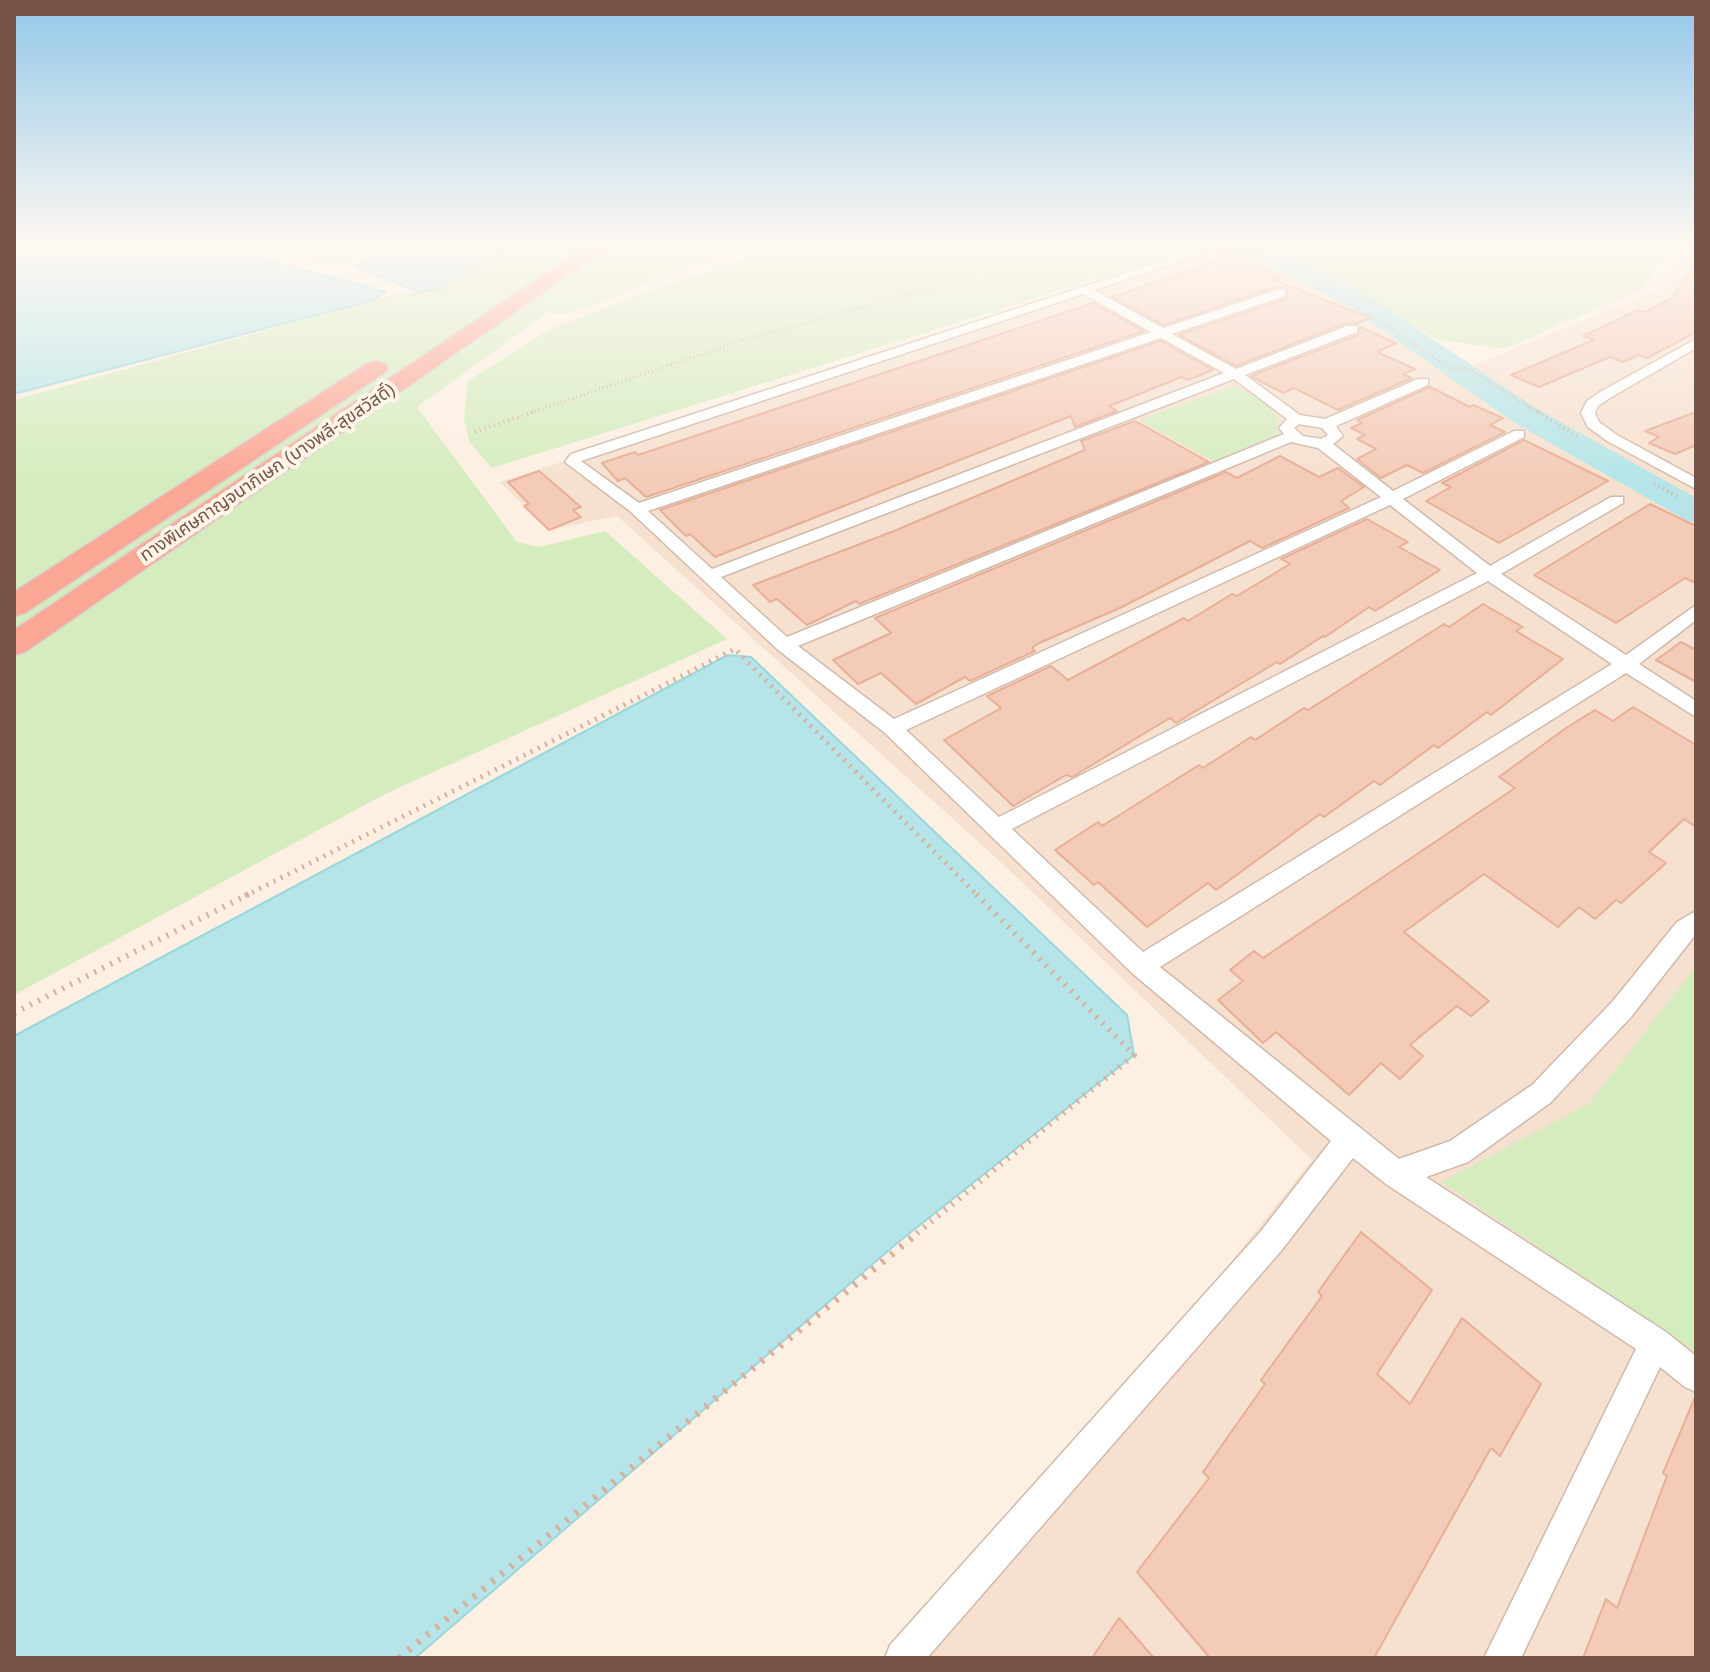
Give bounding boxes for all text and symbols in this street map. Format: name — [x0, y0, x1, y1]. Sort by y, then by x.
street label: ทางพิเศษกาญจนาภิเษก (บางพลี-สุขสวัสดิ์) — [136, 379, 400, 567]

